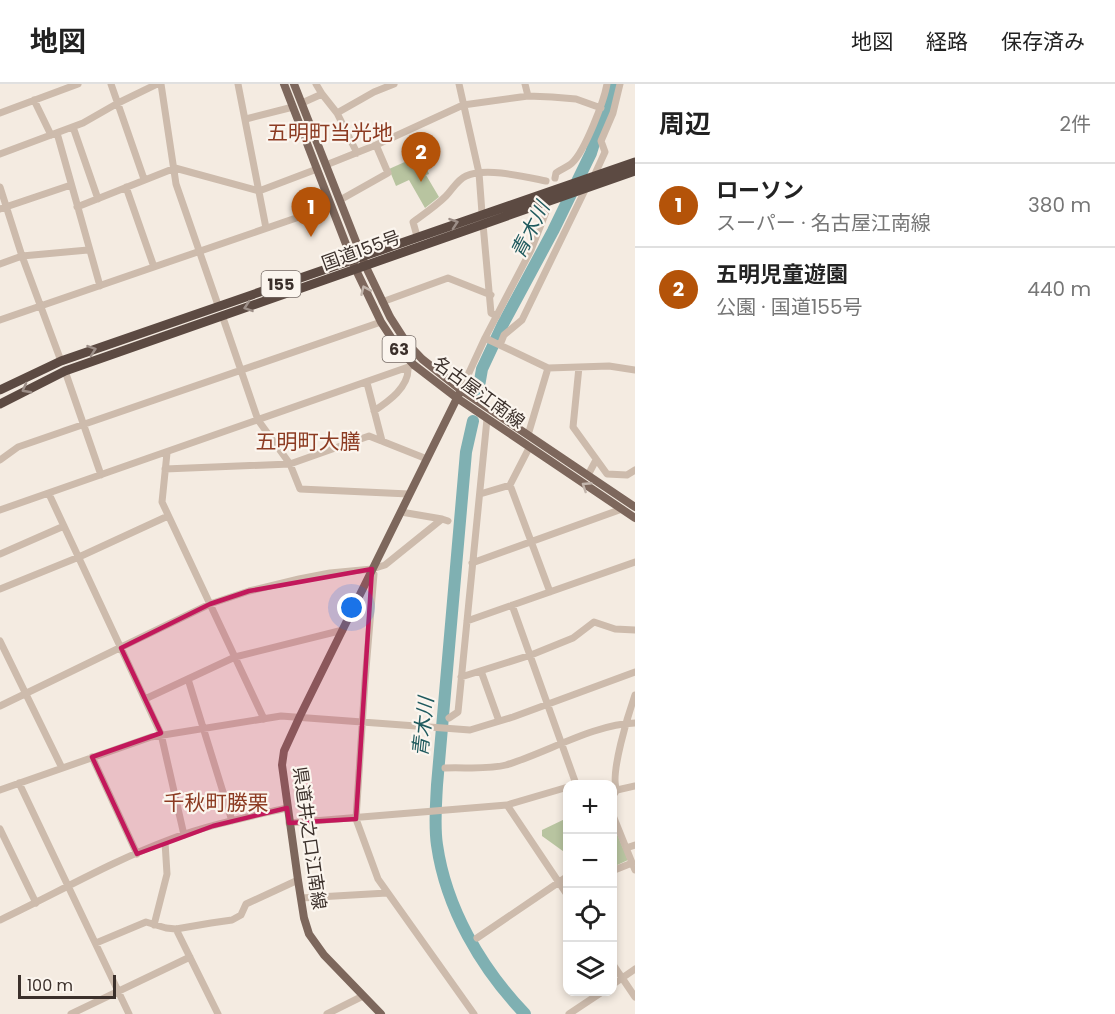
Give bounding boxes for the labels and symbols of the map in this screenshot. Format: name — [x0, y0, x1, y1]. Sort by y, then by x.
district label: 五明町当光地 — [267, 118, 393, 147]
pin: 2 — [402, 132, 440, 182]
pin: 1 — [292, 188, 330, 237]
water label: 青木川 — [504, 195, 557, 263]
one-way arrow — [449, 217, 459, 230]
street label: 国道155号 — [318, 224, 404, 276]
road number: 155 — [262, 271, 300, 297]
one-way arrow — [361, 286, 373, 297]
one-way arrow — [243, 299, 254, 312]
road number: 63 — [382, 336, 416, 362]
one-way arrow — [86, 344, 97, 357]
street label: 名古屋江南線 — [428, 350, 530, 434]
one-way arrow — [21, 382, 32, 394]
district label: 五明町大膳 — [256, 427, 361, 456]
one-way arrow — [582, 481, 592, 493]
your location — [337, 593, 366, 622]
water label: 青木川 — [406, 694, 440, 758]
street label: 県道井之口江南線 — [288, 765, 332, 911]
district label: 千秋町勝栗 — [164, 788, 269, 817]
scale bar — [18, 972, 116, 1000]

